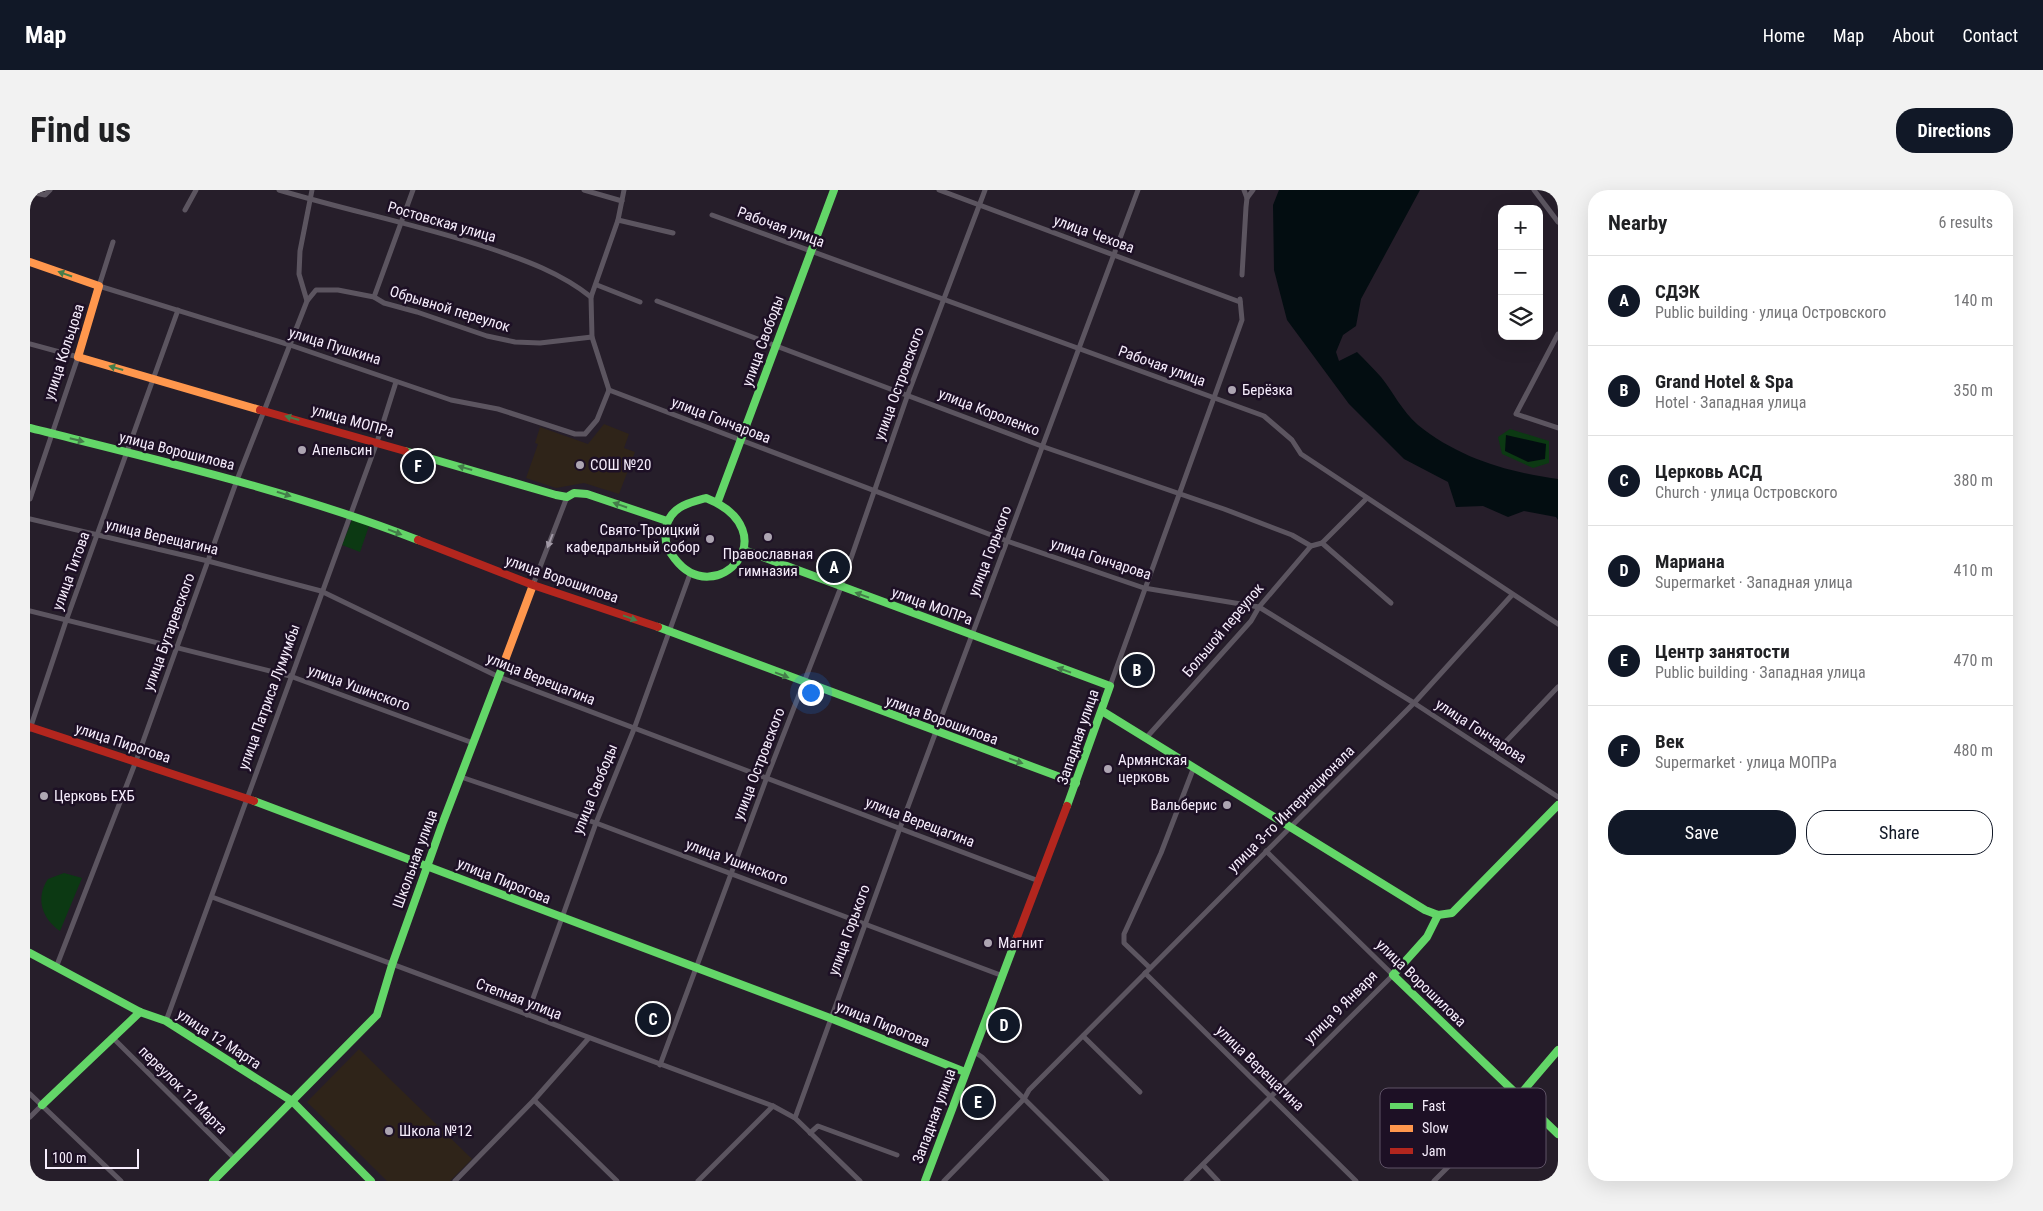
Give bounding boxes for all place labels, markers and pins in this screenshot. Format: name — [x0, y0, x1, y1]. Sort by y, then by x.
place label: Берёзка — [1242, 381, 1293, 399]
marker: Берёзка — [1226, 384, 1238, 396]
place label: Апельсин — [312, 441, 372, 459]
marker: Апельсин — [296, 444, 308, 456]
pin: F — [402, 447, 434, 485]
place label: СОШ №20 — [590, 456, 651, 474]
marker: СОШ №20 — [574, 459, 586, 471]
place label: Свято-Троицкий кафедральный собор — [566, 521, 700, 556]
marker: Православная гимназия — [762, 531, 774, 543]
marker: Свято-Троицкий кафедральный собор — [704, 533, 716, 545]
place label: Православная гимназия — [723, 545, 813, 580]
pin: A — [818, 548, 850, 586]
pin: B — [1121, 651, 1153, 689]
place label: Армянская церковь — [1118, 751, 1187, 786]
marker: Армянская церковь — [1102, 763, 1114, 775]
place label: Церковь ЕХБ — [54, 787, 135, 805]
marker: Церковь ЕХБ — [38, 790, 50, 802]
place label: Вальберис — [1151, 796, 1217, 814]
marker: Вальберис — [1221, 799, 1233, 811]
place label: Магнит — [998, 934, 1044, 952]
marker: Магнит — [982, 937, 994, 949]
pin: C — [637, 1000, 669, 1038]
pin: D — [988, 1006, 1020, 1044]
pin: E — [962, 1083, 994, 1121]
place label: Школа №12 — [399, 1122, 472, 1140]
marker: Школа №12 — [383, 1125, 395, 1137]

